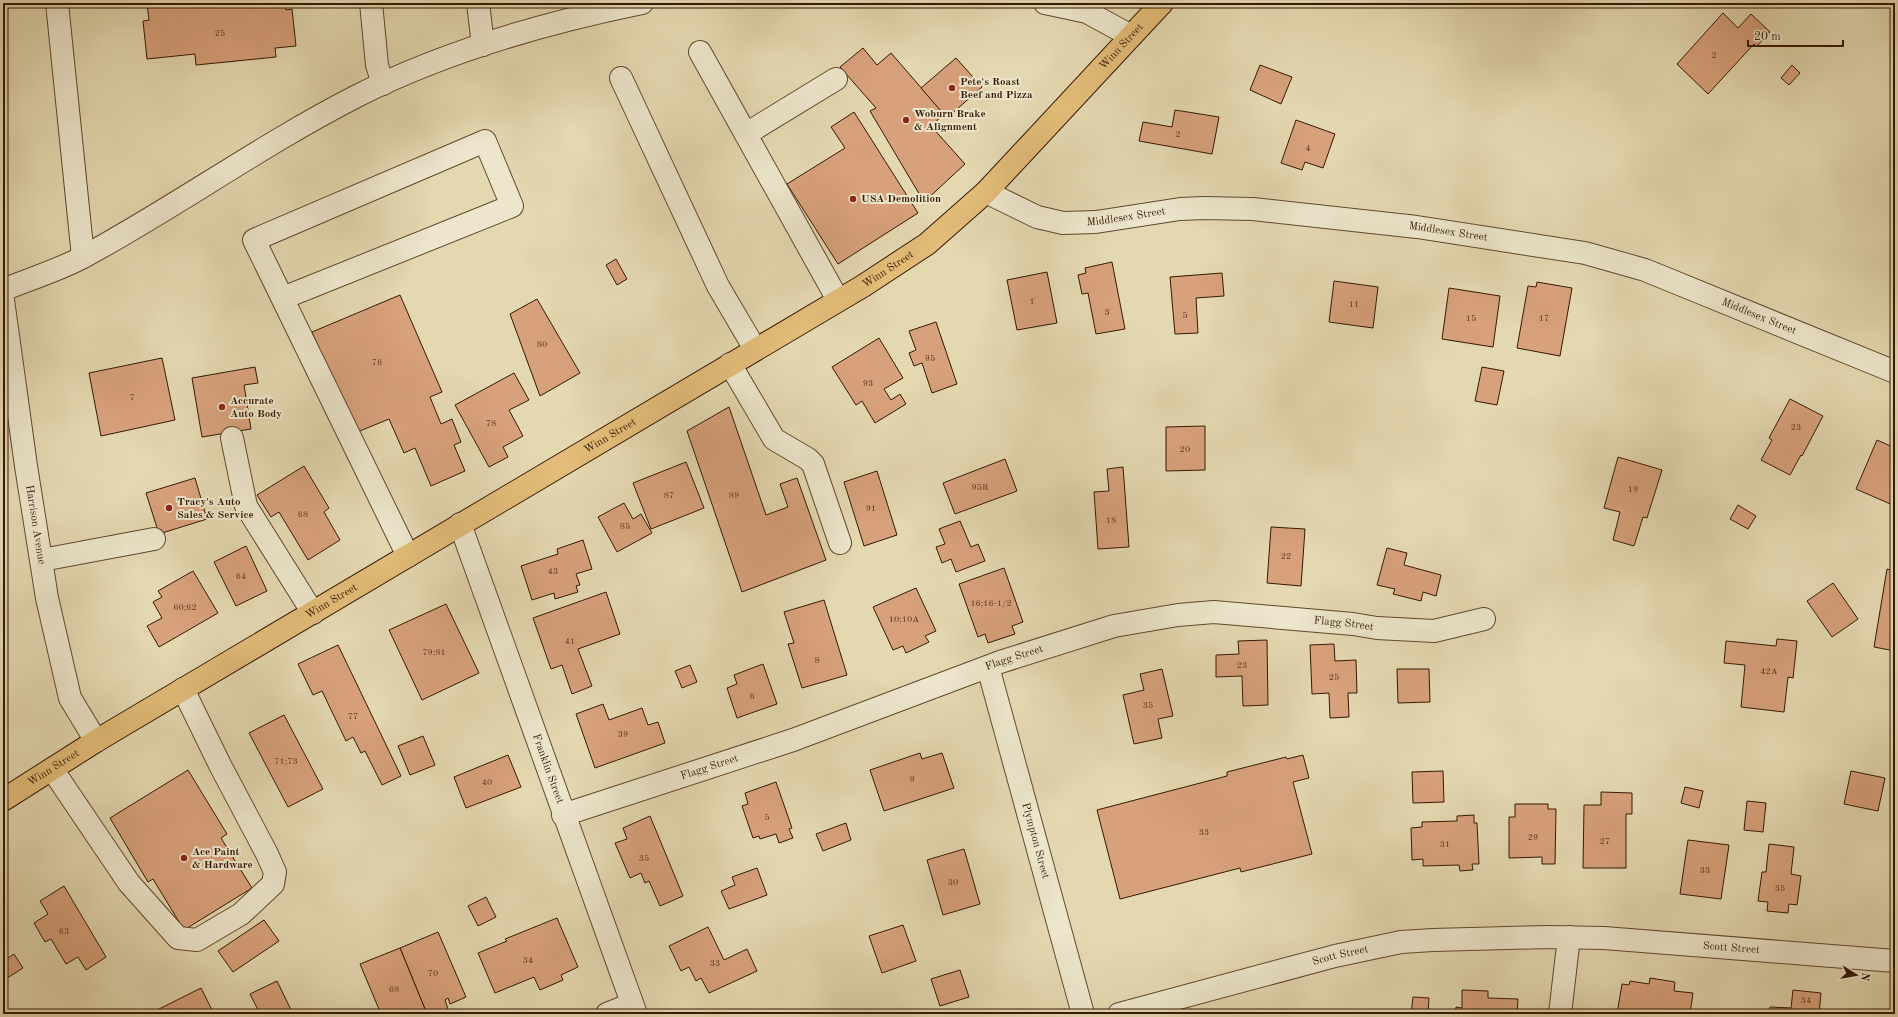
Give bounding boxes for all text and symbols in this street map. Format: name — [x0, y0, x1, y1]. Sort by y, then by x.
street label: Winn Street — [1098, 21, 1146, 72]
scale bar — [1748, 22, 1843, 48]
house number: 25 — [215, 29, 225, 38]
text: 20 m — [1754, 31, 1781, 43]
house number: 2 — [1711, 51, 1717, 60]
place label: Pete's Roast Beef and Pizza — [960, 77, 1033, 101]
marker: Pete's Roast Beef and Pizza — [947, 83, 957, 93]
place label: Woburn Brake & Alignment — [914, 109, 986, 133]
marker: Woburn Brake & Alignment — [901, 115, 911, 125]
house number: 2 — [1175, 130, 1181, 139]
house number: 4 — [1305, 144, 1311, 153]
marker: USA Demolition — [848, 194, 858, 204]
place label: USA Demolition — [861, 194, 941, 205]
street label: Middlesex Street — [1087, 206, 1166, 228]
street label: Middlesex Street — [1408, 221, 1488, 243]
street label: Winn Street — [861, 249, 916, 290]
street label: Middlesex Street — [1720, 296, 1798, 337]
house number: 1 — [1029, 297, 1035, 306]
house number: 11 — [1349, 300, 1359, 309]
house number: 3 — [1104, 308, 1110, 317]
house number: 5 — [1182, 311, 1188, 320]
house number: 15 — [1466, 314, 1476, 323]
house number: 17 — [1539, 314, 1549, 323]
house number: 80 — [537, 340, 547, 349]
house number: 95 — [925, 354, 935, 363]
house number: 76 — [372, 358, 382, 367]
house number: 93 — [863, 379, 873, 388]
house number: 7 — [129, 393, 135, 402]
place label: Accurate Auto Body — [230, 396, 282, 420]
marker: Accurate Auto Body — [217, 402, 227, 412]
street label: Winn Street — [582, 416, 638, 456]
house number: 78 — [486, 419, 496, 428]
house number: 23 — [1791, 423, 1801, 432]
house number: 20 — [1180, 445, 1190, 454]
house number: 95R — [972, 483, 989, 492]
street label: Harrison Avenue — [24, 484, 47, 565]
house number: 19 — [1628, 485, 1638, 494]
house number: 87 — [664, 491, 674, 500]
house number: 89 — [729, 491, 739, 500]
place label: Tracy's Auto Sales & Service — [177, 497, 254, 521]
marker: Tracy's Auto Sales & Service — [164, 503, 174, 513]
house number: 91 — [866, 504, 876, 513]
house number: 68 — [298, 510, 308, 519]
house number: 18 — [1106, 516, 1116, 525]
house number: 85 — [620, 522, 630, 531]
house number: 22 — [1281, 552, 1291, 561]
house number: 43 — [548, 567, 558, 576]
house number: 64 — [236, 572, 246, 581]
street label: Winn Street — [304, 582, 360, 621]
house number: 16;16-1/2 — [970, 599, 1012, 608]
house number: 60;62 — [173, 603, 197, 612]
house number: 10;10A — [889, 615, 919, 624]
street label: Flagg Street — [1313, 615, 1375, 633]
house number: 41 — [565, 637, 575, 646]
street label: Flagg Street — [984, 643, 1045, 672]
house number: 79;81 — [422, 648, 446, 657]
house number: 8 — [814, 656, 820, 665]
house number: 23 — [1237, 661, 1247, 670]
house number: 42A — [1760, 667, 1778, 676]
house number: 25 — [1329, 673, 1339, 682]
house number: 6 — [749, 692, 755, 701]
house number: 35 — [1143, 701, 1153, 710]
house number: 77 — [348, 712, 358, 721]
house number: 39 — [618, 730, 628, 739]
street label: Franklin Street — [530, 732, 565, 805]
street label: Winn Street — [26, 747, 81, 788]
street label: Flagg Street — [679, 753, 740, 782]
house number: 71;73 — [274, 757, 298, 766]
house number: 9 — [909, 775, 915, 784]
house number: 40 — [482, 778, 492, 787]
street label: Plympton Street — [1020, 801, 1051, 880]
house number: 5 — [764, 813, 770, 822]
house number: 33 — [1199, 828, 1209, 837]
house number: 29 — [1528, 833, 1538, 842]
house number: 27 — [1600, 837, 1610, 846]
house number: 31 — [1440, 840, 1450, 849]
place label: Ace Paint & Hardware — [192, 847, 253, 871]
marker: Ace Paint & Hardware — [179, 853, 189, 863]
house number: 35 — [639, 854, 649, 863]
house number: 33 — [1700, 866, 1710, 875]
house number: 30 — [948, 878, 958, 887]
house number: 35 — [1775, 884, 1785, 893]
house number: 63 — [59, 927, 69, 936]
street label: Scott Street — [1702, 940, 1760, 956]
street label: Scott Street — [1311, 944, 1369, 967]
north arrow — [1836, 955, 1876, 995]
house number: 34 — [523, 956, 533, 965]
house number: 33 — [710, 959, 720, 968]
house number: 70 — [428, 969, 438, 978]
text: N — [1858, 971, 1871, 982]
house number: 68 — [389, 985, 399, 994]
house number: 34 — [1801, 996, 1811, 1005]

